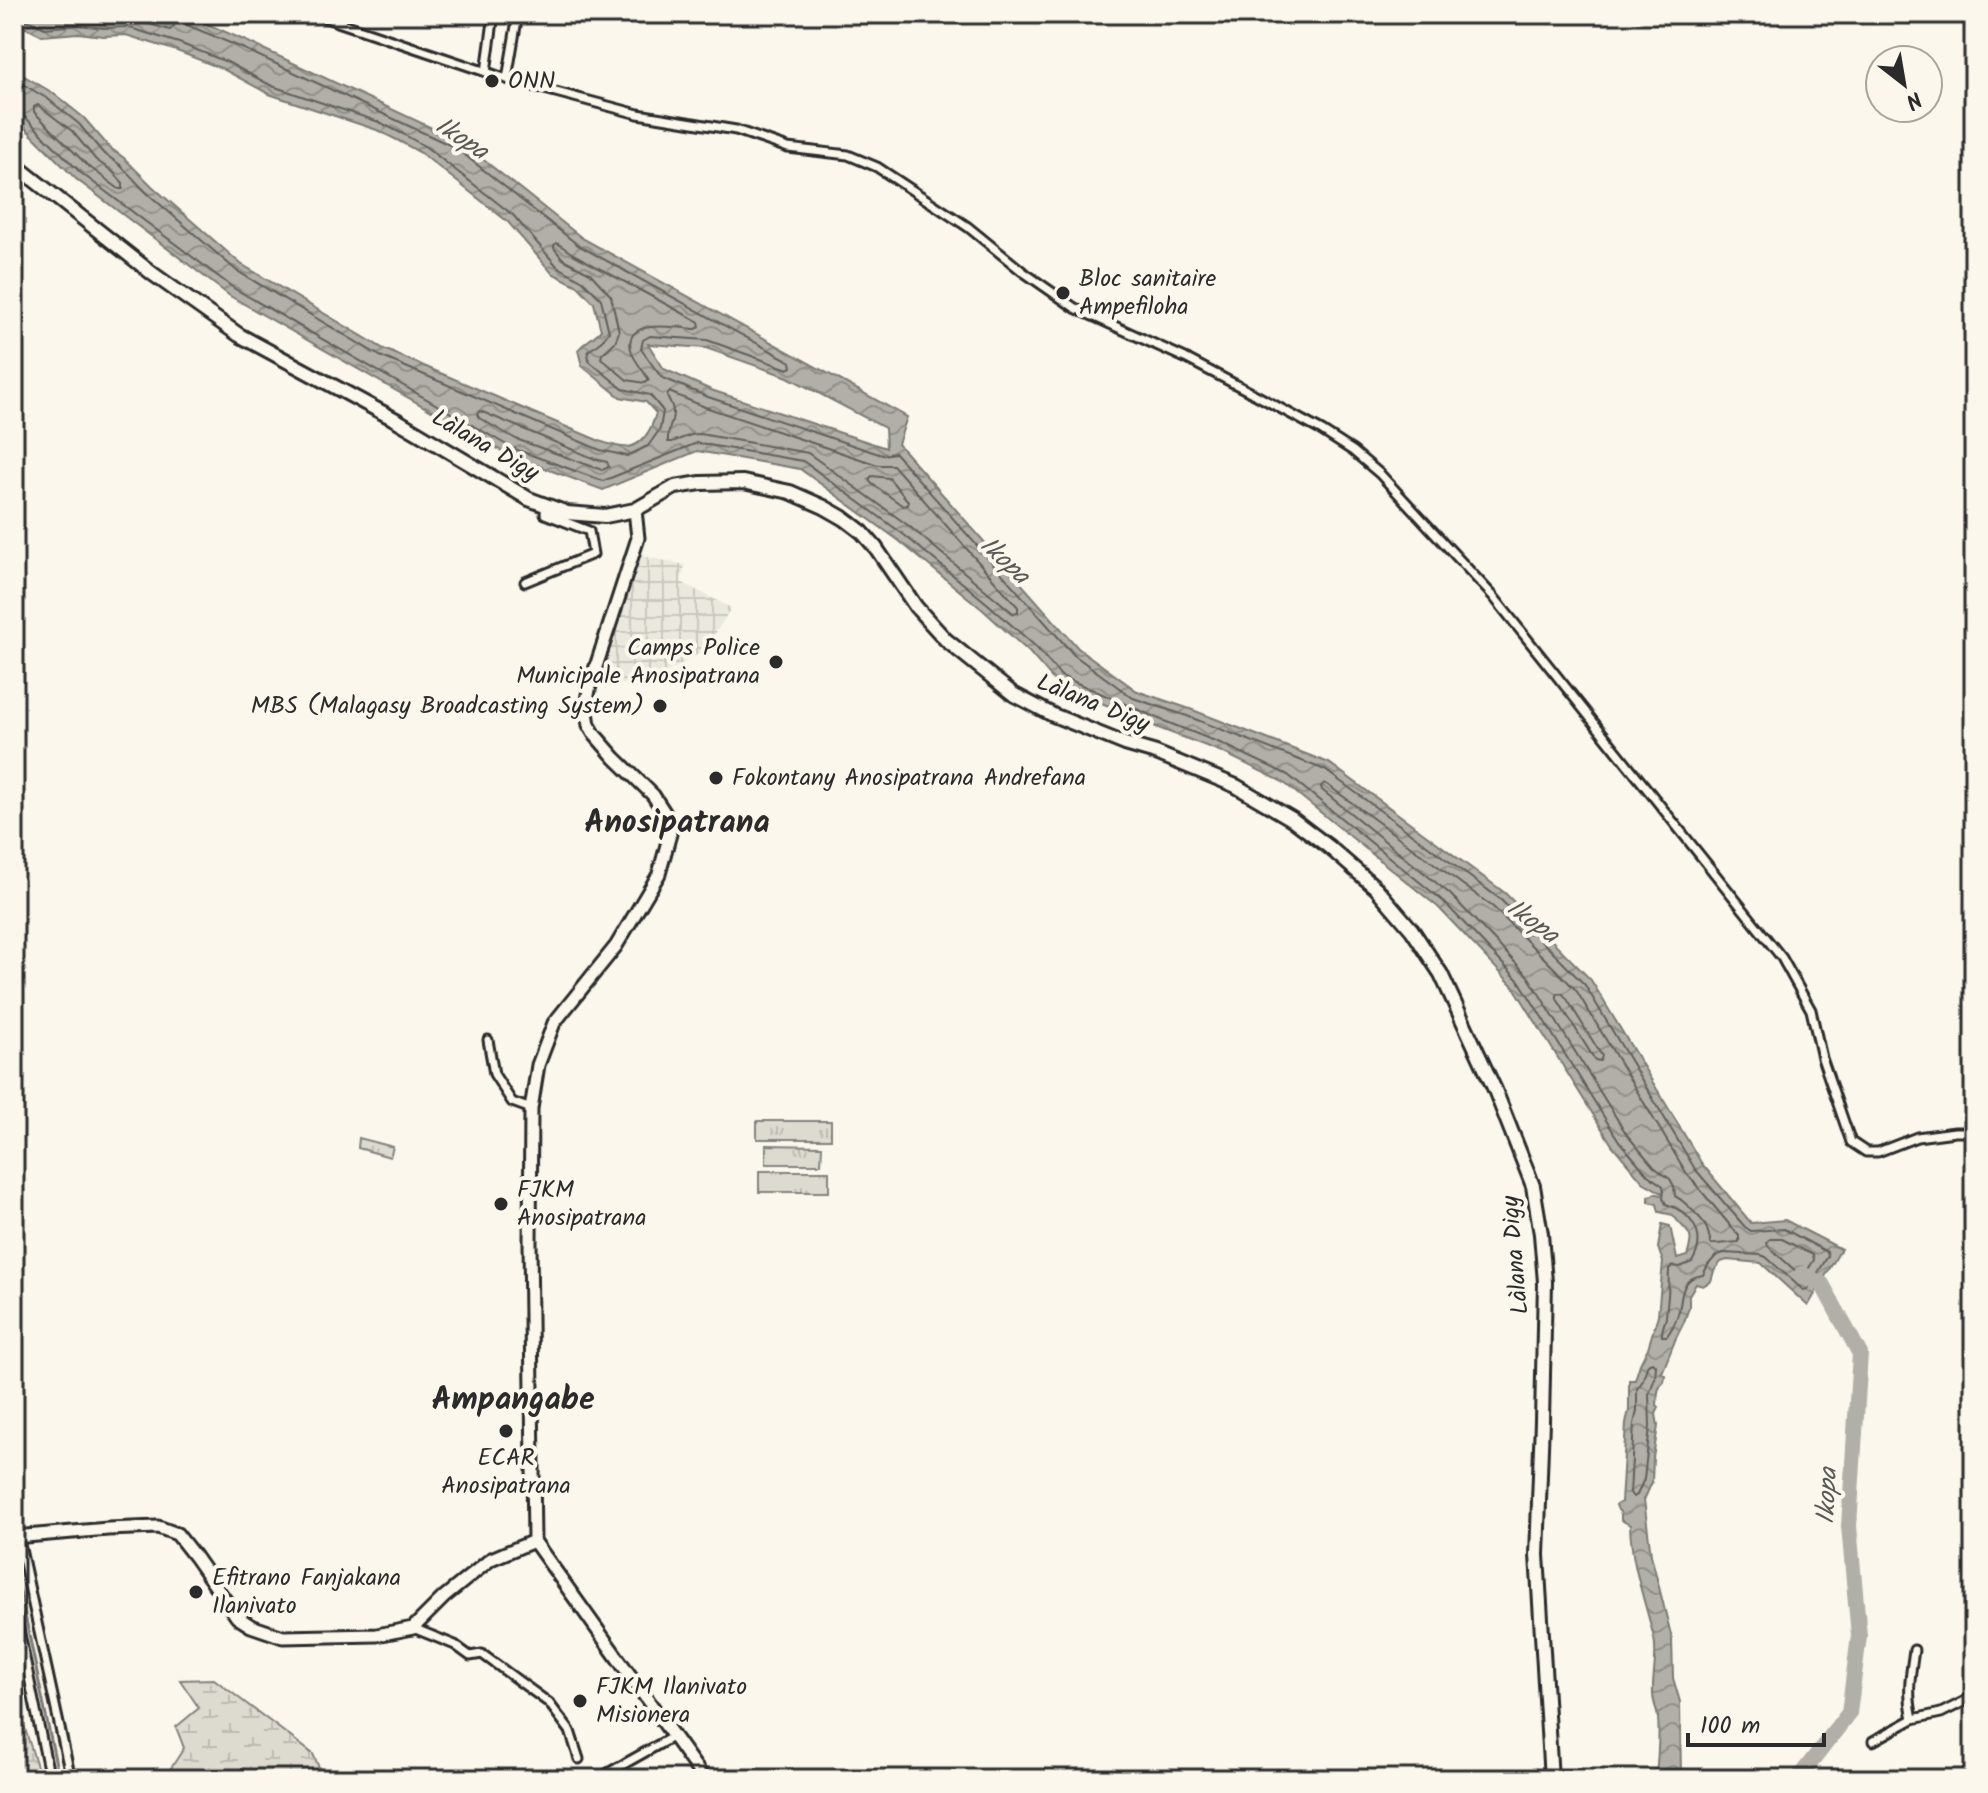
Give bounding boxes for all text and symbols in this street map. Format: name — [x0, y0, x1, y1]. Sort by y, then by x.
north arrow — [1864, 44, 1944, 124]
place label: ONN — [508, 62, 555, 101]
marker: ONN — [483, 72, 501, 90]
text: N — [1898, 80, 1928, 118]
water label: Ikopa — [426, 106, 498, 173]
place label: Bloc sanitaire Ampefiloha — [1079, 260, 1217, 327]
marker: Bloc sanitaire Ampefiloha — [1054, 284, 1072, 302]
street label: Làlana Digy — [424, 399, 547, 493]
water label: Ikopa — [969, 526, 1040, 597]
place label: Camps Police Municipale Anosipatrana — [516, 629, 760, 696]
marker: Camps Police Municipale Anosipatrana — [767, 653, 785, 671]
street label: Làlana Digy — [1030, 664, 1156, 745]
place label: MBS (Malagasy Broadcasting System) — [251, 687, 644, 726]
marker: MBS (Malagasy Broadcasting System) — [651, 697, 669, 715]
place label: Fokontany Anosipatrana Andrefana — [732, 759, 1086, 798]
marker: Fokontany Anosipatrana Andrefana — [707, 769, 725, 787]
district label: Anosipatrana — [584, 798, 770, 849]
water label: Ikopa — [1497, 888, 1569, 957]
place label: FJKM Anosipatrana — [517, 1171, 646, 1238]
street label: Làlana Digy — [1491, 1193, 1541, 1316]
marker: FJKM Anosipatrana — [492, 1195, 510, 1213]
district label: Ampangabe — [431, 1375, 595, 1426]
marker: ECAR Anosipatrana — [497, 1422, 515, 1440]
place label: ECAR Anosipatrana — [441, 1439, 571, 1506]
water label: Ikopa — [1806, 1465, 1851, 1525]
place label: Efitrano Fanjakana Ilanivato — [212, 1559, 401, 1626]
marker: Efitrano Fanjakana Ilanivato — [187, 1583, 205, 1601]
place label: FJKM Ilanivato Misionera — [596, 1668, 747, 1735]
marker: FJKM Ilanivato Misionera — [571, 1692, 589, 1710]
scale bar — [1688, 1697, 1824, 1747]
text: 100 m — [1700, 1707, 1760, 1746]

